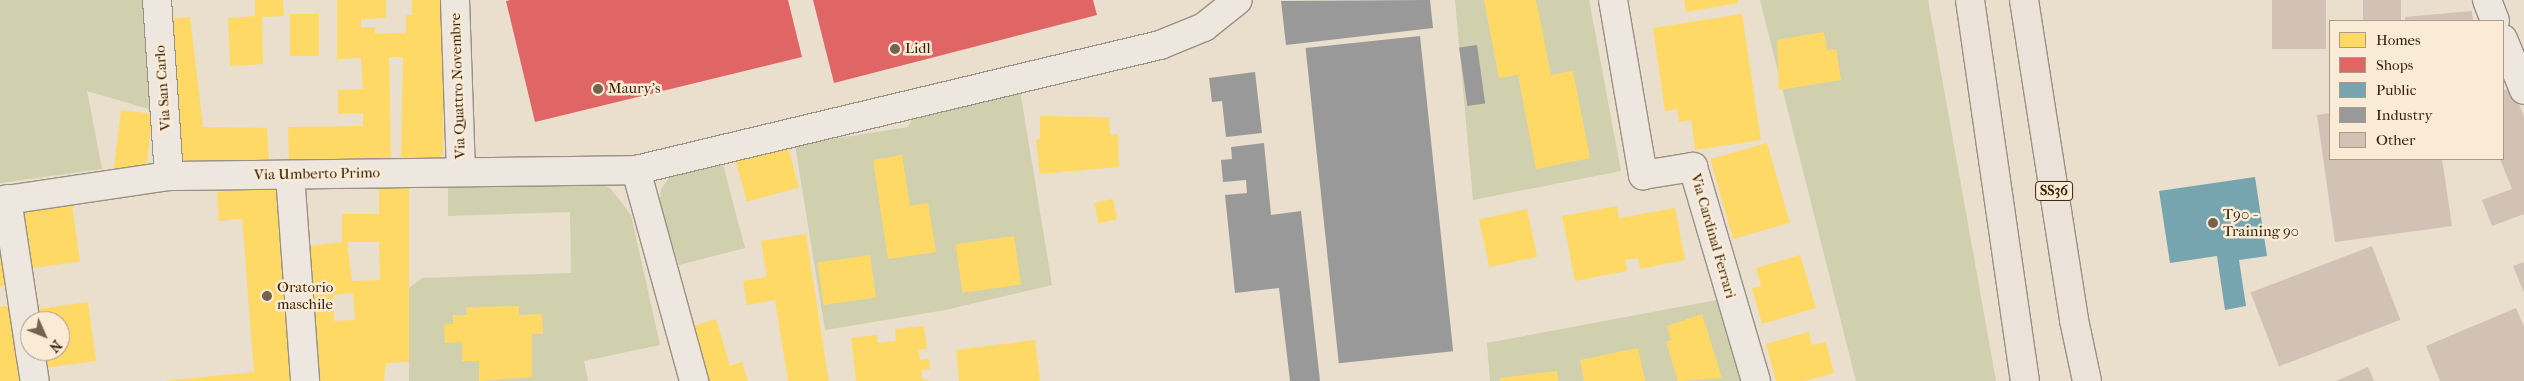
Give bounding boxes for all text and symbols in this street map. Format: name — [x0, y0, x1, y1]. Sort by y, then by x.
street label: Via Quattro Novembre — [446, 13, 470, 159]
legend — [2329, 20, 2504, 160]
text: Homes — [2376, 31, 2421, 49]
place label: Lidl — [905, 40, 931, 58]
marker: Lidl — [889, 43, 901, 55]
street label: Via San Carlo — [151, 45, 175, 131]
text: Shops — [2376, 56, 2413, 74]
place label: Maury's — [608, 80, 660, 98]
text: Public — [2376, 81, 2416, 99]
marker: Maury's — [592, 83, 604, 95]
text: Industry — [2376, 106, 2432, 124]
text: Other — [2376, 131, 2415, 149]
street label: Via Umberto Primo — [254, 164, 380, 184]
street label: Via Cardinal Ferrari — [1687, 171, 1739, 301]
road number: SS36 — [2034, 180, 2074, 202]
place label: T90 - Training 90 — [2223, 205, 2299, 240]
marker: T90 - Training 90 — [2207, 217, 2219, 229]
place label: Oratorio maschile — [277, 278, 333, 313]
marker: Oratorio maschile — [261, 290, 273, 302]
north arrow — [20, 311, 70, 361]
text: N — [46, 336, 65, 356]

